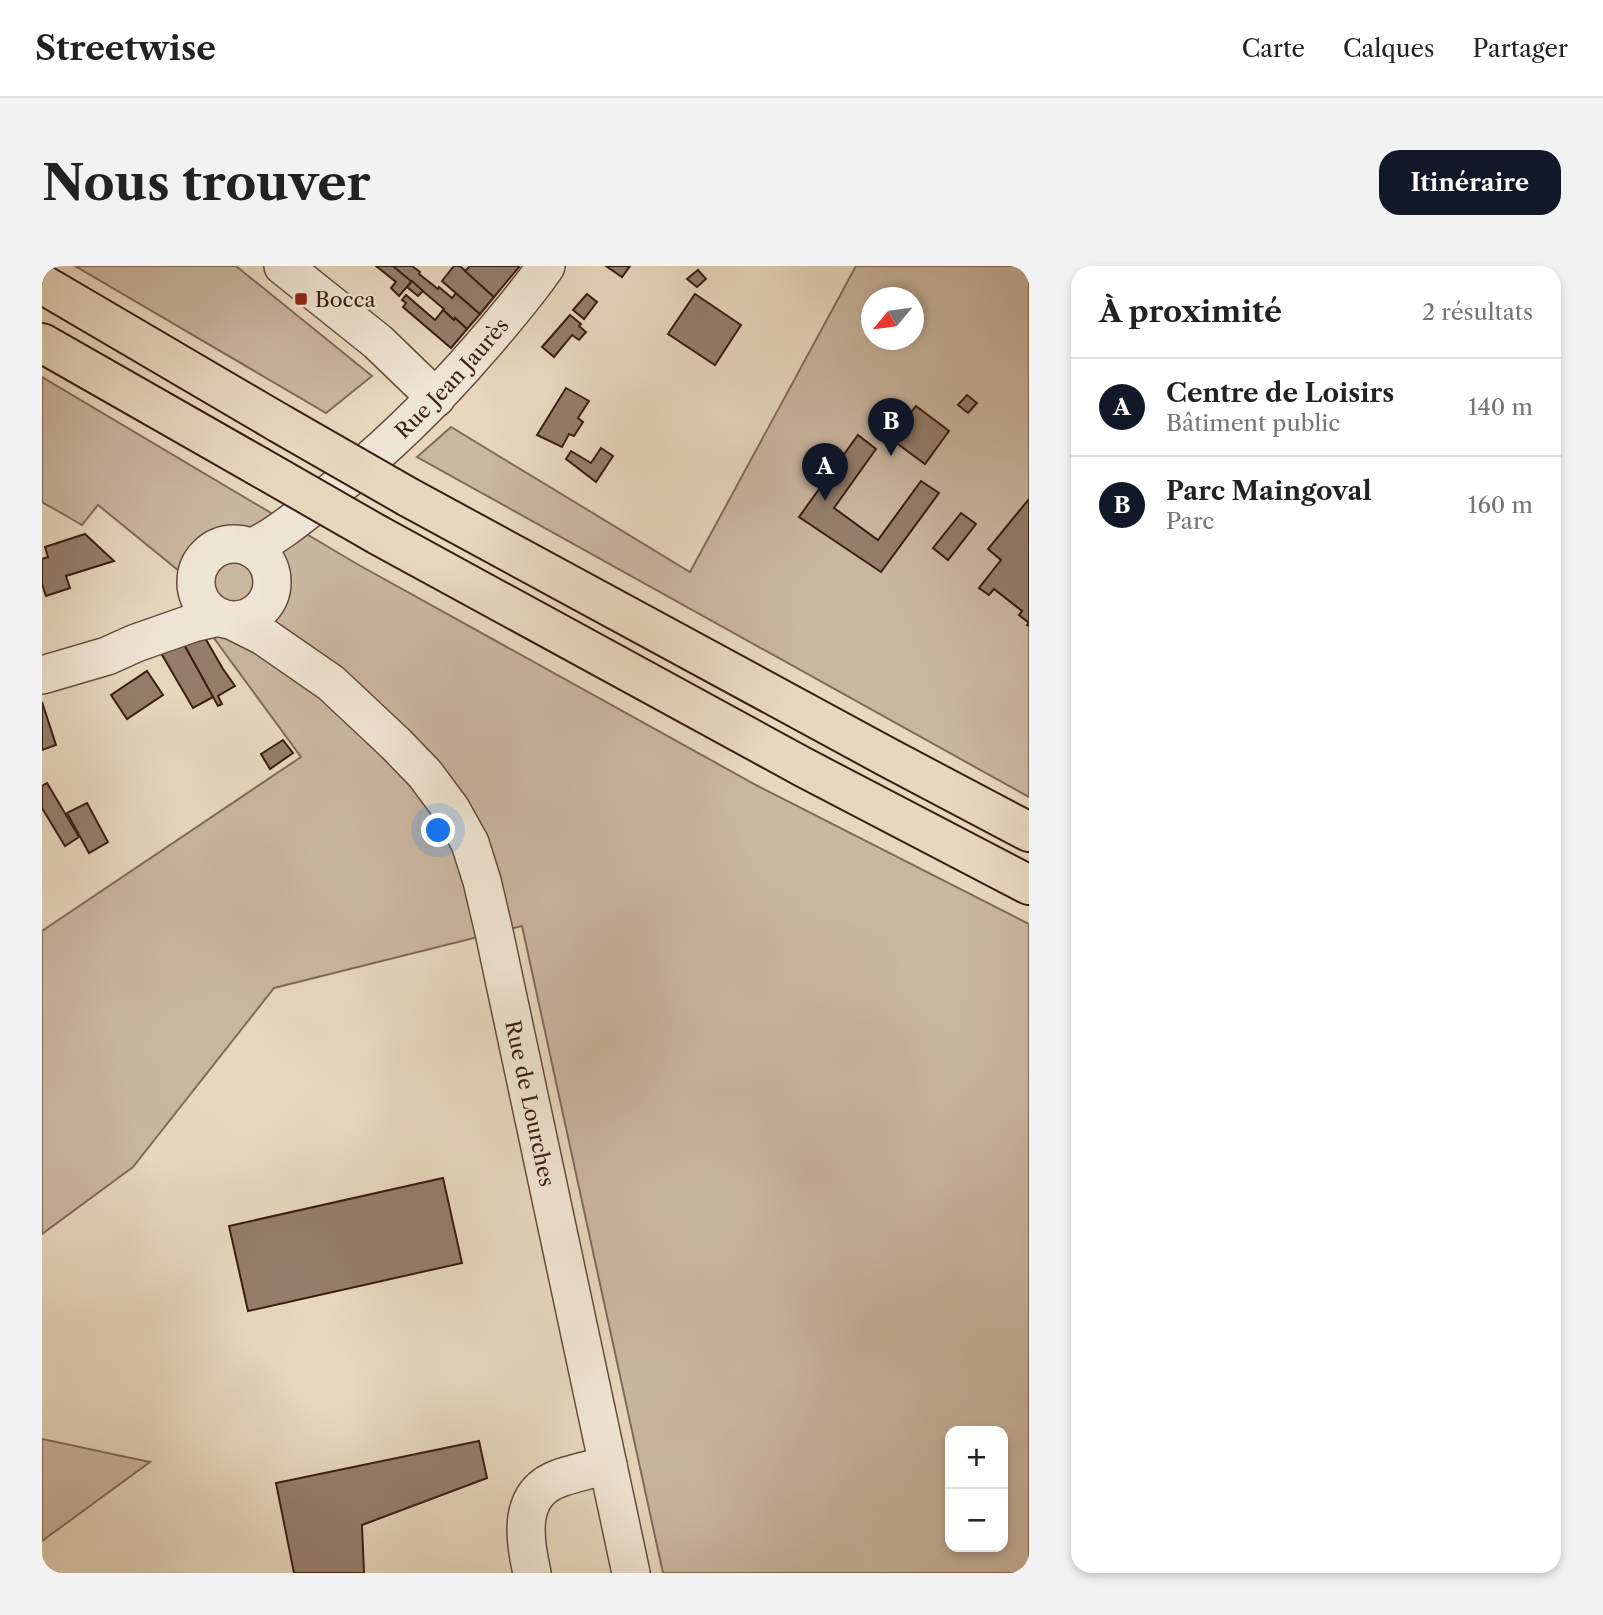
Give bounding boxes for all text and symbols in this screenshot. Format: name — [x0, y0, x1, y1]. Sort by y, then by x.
text: Streetwise — [35, 28, 216, 69]
text: Carte — [1242, 34, 1305, 63]
text: Calques — [1343, 34, 1434, 63]
text: Partager — [1472, 34, 1568, 63]
button: Itinéraire — [1379, 150, 1561, 215]
text: Nous trouver — [42, 152, 370, 213]
place label: Bocca — [315, 287, 377, 312]
north arrow — [861, 287, 924, 350]
marker: Bocca — [293, 291, 309, 307]
text: À proximité — [1099, 293, 1282, 330]
text: 2 résultats — [1422, 298, 1533, 326]
street label: Rue Jean Jaurès — [390, 313, 513, 443]
text: Centre de Loisirs — [1166, 377, 1394, 409]
text: A — [1113, 393, 1131, 421]
text: 140 m — [1468, 393, 1533, 421]
pin: B — [868, 398, 914, 456]
text: Bâtiment public — [1166, 409, 1340, 437]
pin: A — [802, 443, 848, 501]
text: Parc Maingoval — [1166, 475, 1372, 507]
text: B — [1113, 491, 1131, 519]
text: 160 m — [1468, 491, 1533, 519]
text: Parc — [1166, 507, 1214, 535]
your location — [421, 813, 455, 847]
street label: Rue de Lourches — [501, 1018, 561, 1189]
map controls — [945, 1426, 1008, 1552]
button: + — [945, 1426, 1008, 1489]
button: − — [945, 1489, 1008, 1552]

